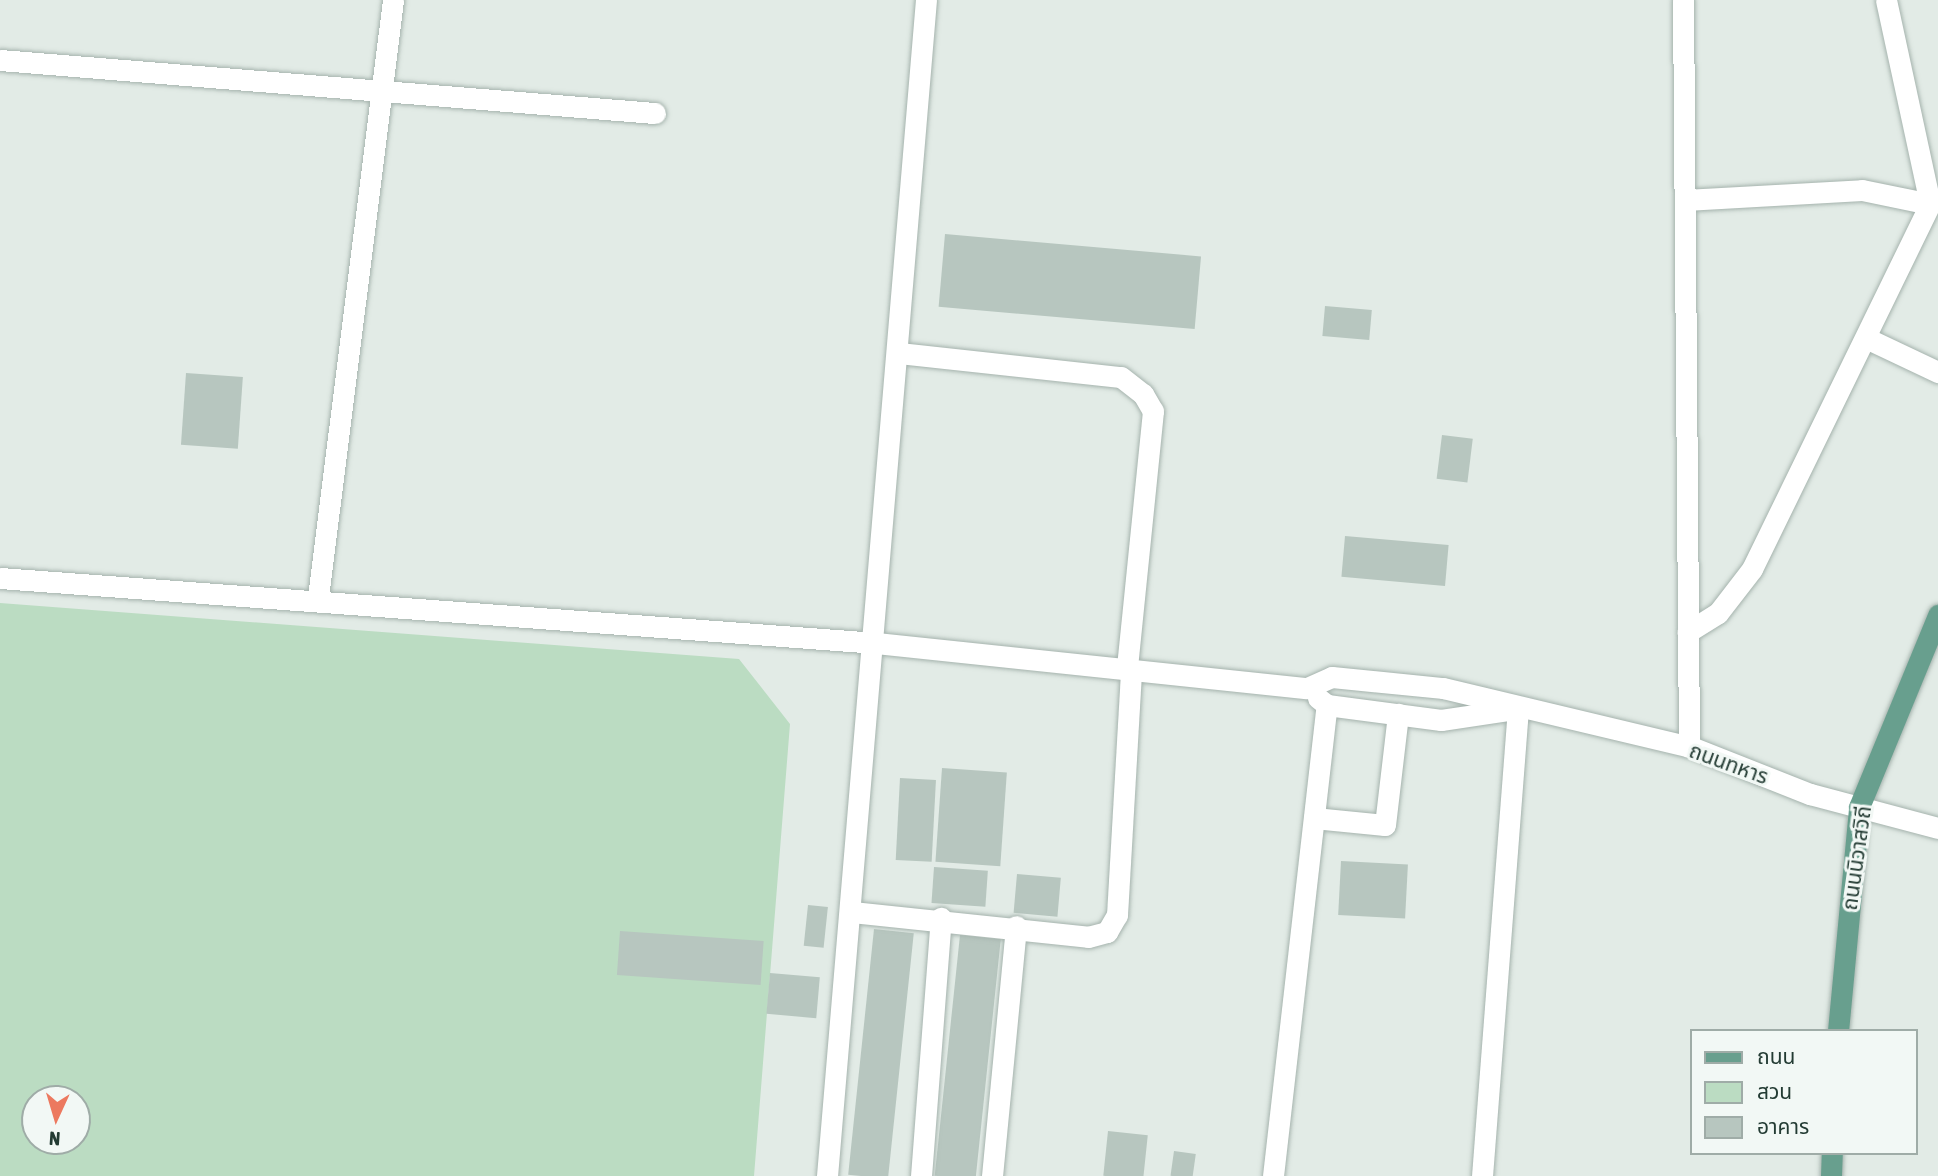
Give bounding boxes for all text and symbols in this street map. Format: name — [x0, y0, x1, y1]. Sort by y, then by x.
street label: ถนนทหาร — [1686, 737, 1772, 789]
street label: ถนนนิวาสวิถี — [1836, 804, 1876, 912]
legend — [1689, 1029, 1917, 1155]
text: ถนน — [1757, 1044, 1795, 1068]
text: สวน — [1757, 1079, 1792, 1103]
north arrow — [21, 1085, 91, 1155]
text: อาคาร — [1757, 1114, 1809, 1138]
text: N — [48, 1128, 61, 1150]

